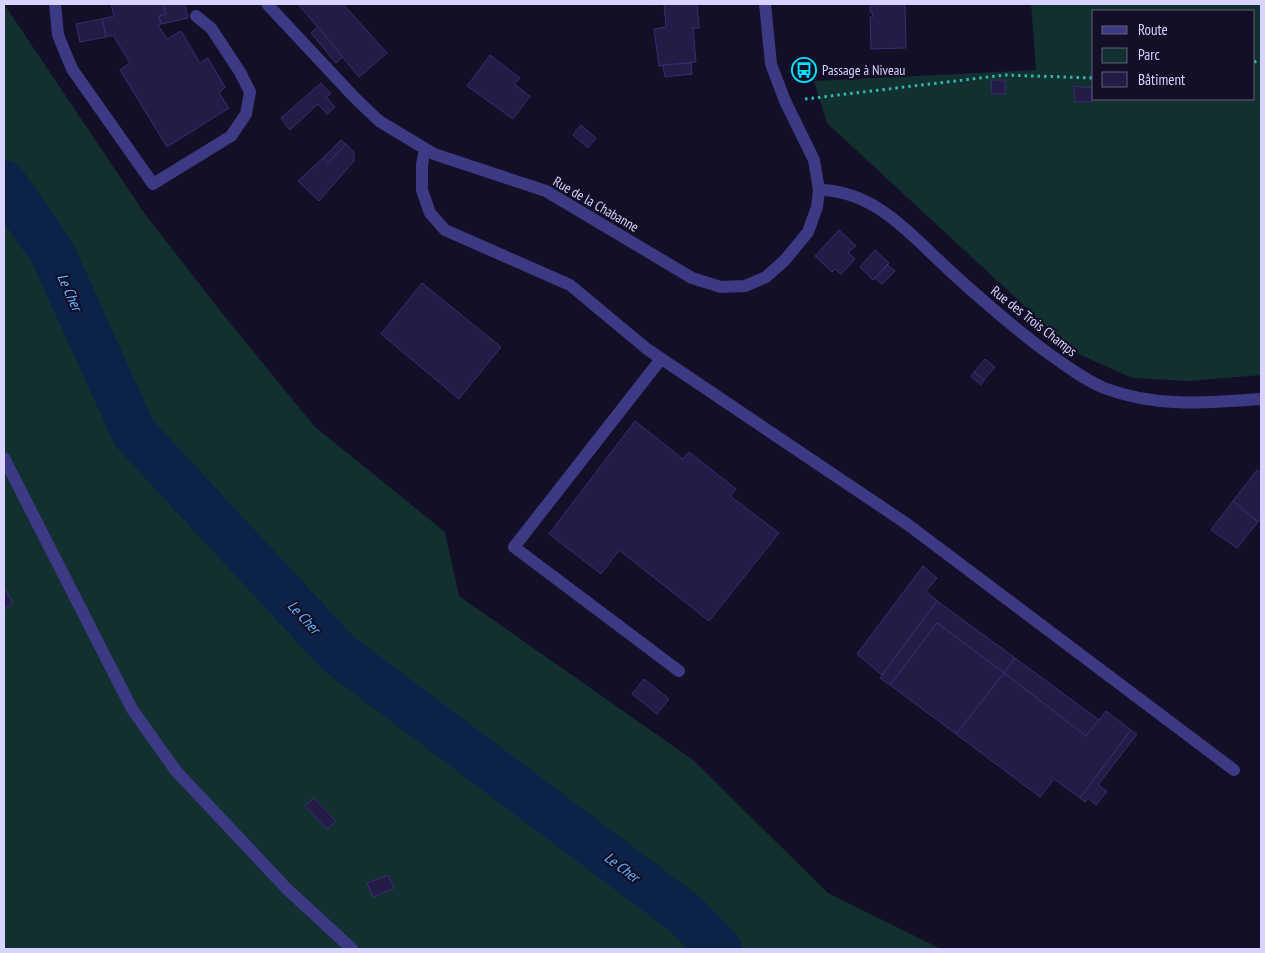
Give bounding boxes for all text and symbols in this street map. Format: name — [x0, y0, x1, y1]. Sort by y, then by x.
legend — [1092, 10, 1255, 100]
text: Route — [1138, 20, 1168, 39]
text: Parc — [1138, 45, 1160, 64]
bus stop icon: Passage à Niveau — [791, 57, 817, 83]
place label: Passage à Niveau — [822, 61, 905, 79]
text: Bâtiment — [1138, 70, 1185, 89]
street label: Rue de la Chabanne — [550, 172, 642, 236]
water label: Le Cher — [53, 270, 87, 315]
street label: Rue des Trois Champs — [987, 282, 1081, 360]
water label: Le Cher — [284, 596, 325, 639]
water label: Le Cher — [601, 848, 645, 887]

